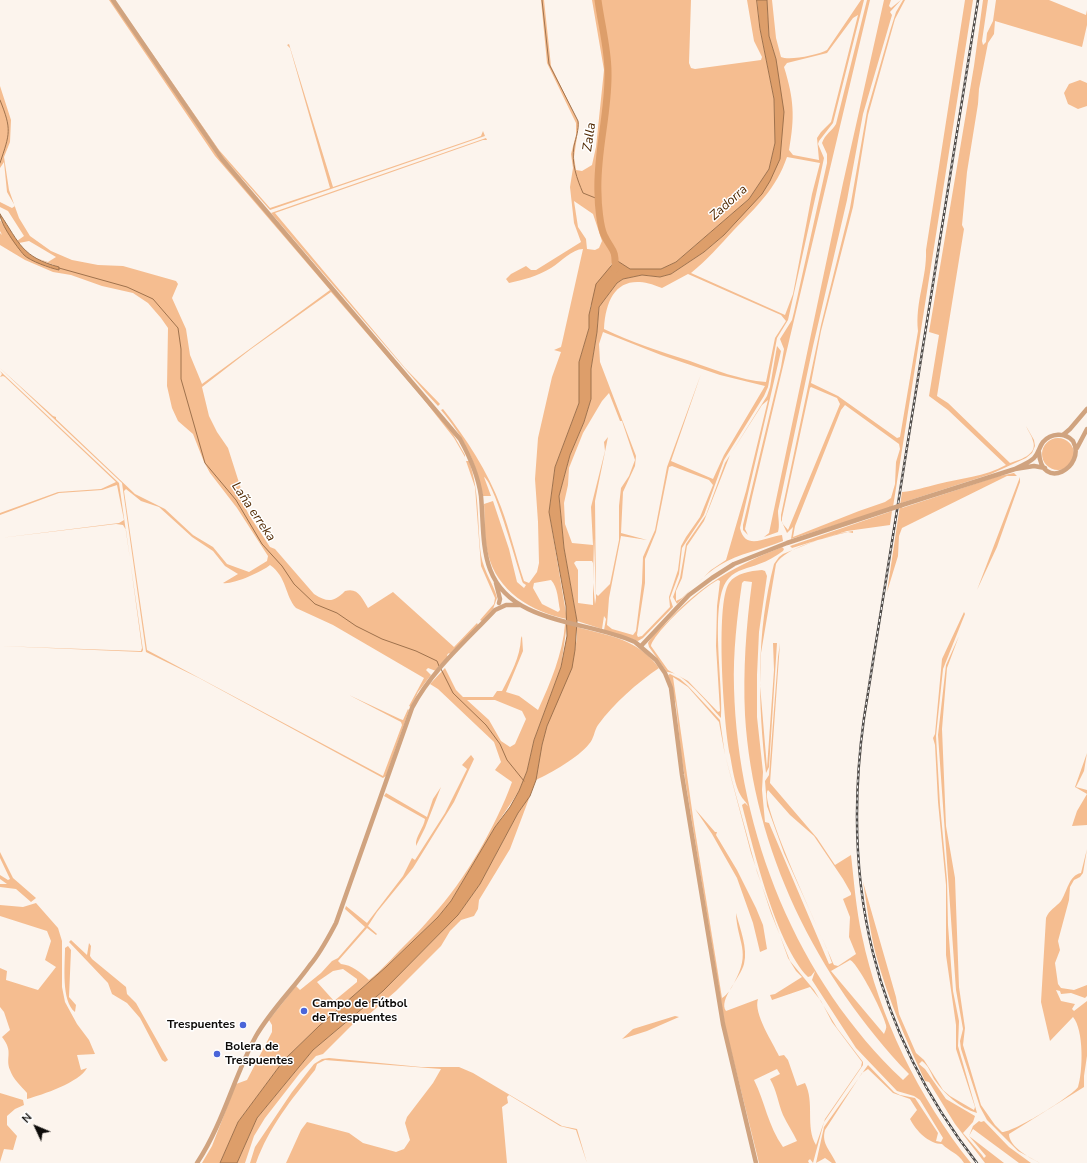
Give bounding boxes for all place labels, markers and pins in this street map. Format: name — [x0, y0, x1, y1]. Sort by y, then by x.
place label: Campo de Fútbol de Trespuentes — [312, 997, 407, 1025]
marker: Campo de Fútbol de Trespuentes — [299, 1006, 309, 1016]
place label: Trespuentes — [167, 1018, 235, 1032]
marker: Trespuentes — [238, 1020, 248, 1030]
place label: Bolera de Trespuentes — [225, 1040, 293, 1068]
marker: Bolera de Trespuentes — [212, 1049, 222, 1059]

